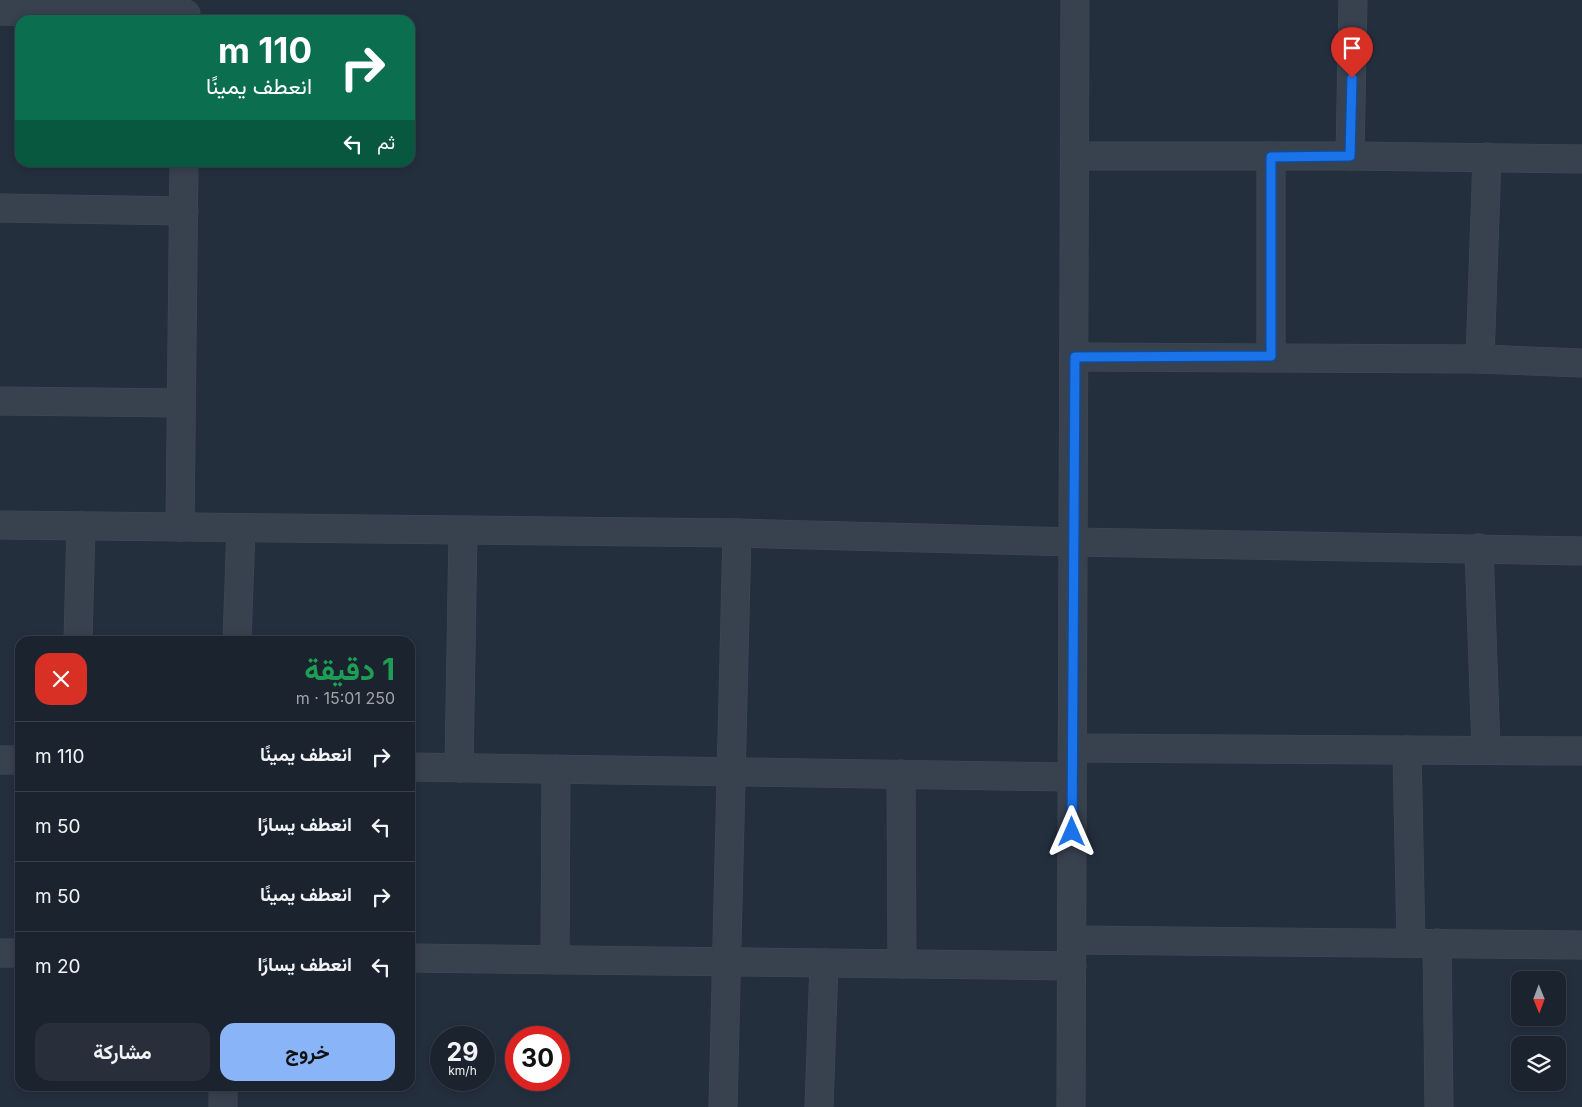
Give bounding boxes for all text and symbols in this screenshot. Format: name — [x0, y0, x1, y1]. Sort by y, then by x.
pin — [1331, 27, 1373, 78]
text: 110 m — [218, 29, 312, 71]
icon: arrive — [1338, 34, 1366, 62]
icon: right — [330, 35, 395, 100]
text: انعطف يمينًا — [206, 73, 312, 99]
icon: left — [339, 130, 367, 158]
text: ثم — [377, 131, 395, 154]
text: 1 دقيقة — [304, 651, 395, 687]
button: close — [35, 653, 87, 705]
text: 250 m · 15:01 — [296, 688, 395, 708]
text: انعطف يمينًا — [260, 743, 352, 766]
icon: right — [367, 743, 395, 771]
text: 110 m — [35, 745, 84, 768]
position arrow — [1045, 805, 1097, 857]
text: انعطف يسارًا — [258, 813, 352, 836]
icon: left — [367, 813, 395, 841]
text: 50 m — [35, 815, 81, 838]
text: انعطف يمينًا — [260, 883, 352, 906]
icon: right — [367, 883, 395, 911]
text: 50 m — [35, 885, 81, 908]
text: انعطف يسارًا — [258, 953, 352, 976]
icon: left — [367, 953, 395, 981]
text: 20 m — [35, 955, 81, 978]
north arrow — [1511, 971, 1566, 1026]
map controls — [1511, 971, 1566, 1091]
button: مشاركة — [35, 1023, 210, 1081]
button: خروج — [220, 1023, 395, 1081]
speed limit sign: 30 — [505, 1026, 570, 1091]
button: layers — [1511, 1036, 1566, 1091]
text: 29 — [447, 1037, 478, 1067]
text: km/h — [448, 1063, 477, 1078]

